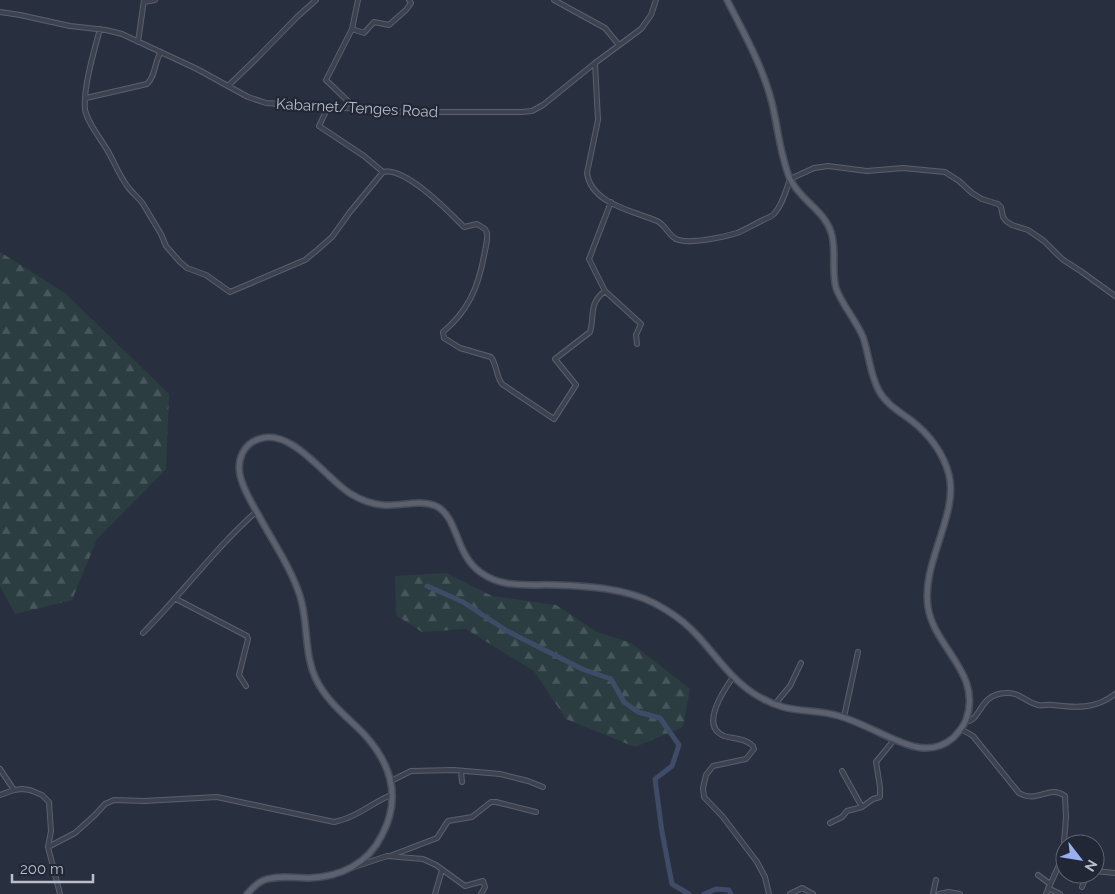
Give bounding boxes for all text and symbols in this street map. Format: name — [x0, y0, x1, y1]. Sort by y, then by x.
street label: Kabarnet/Tenges Road — [276, 95, 438, 121]
north arrow — [1055, 834, 1105, 884]
scale bar — [12, 852, 94, 884]
text: N — [1082, 857, 1101, 874]
text: 200 m — [20, 860, 64, 878]

